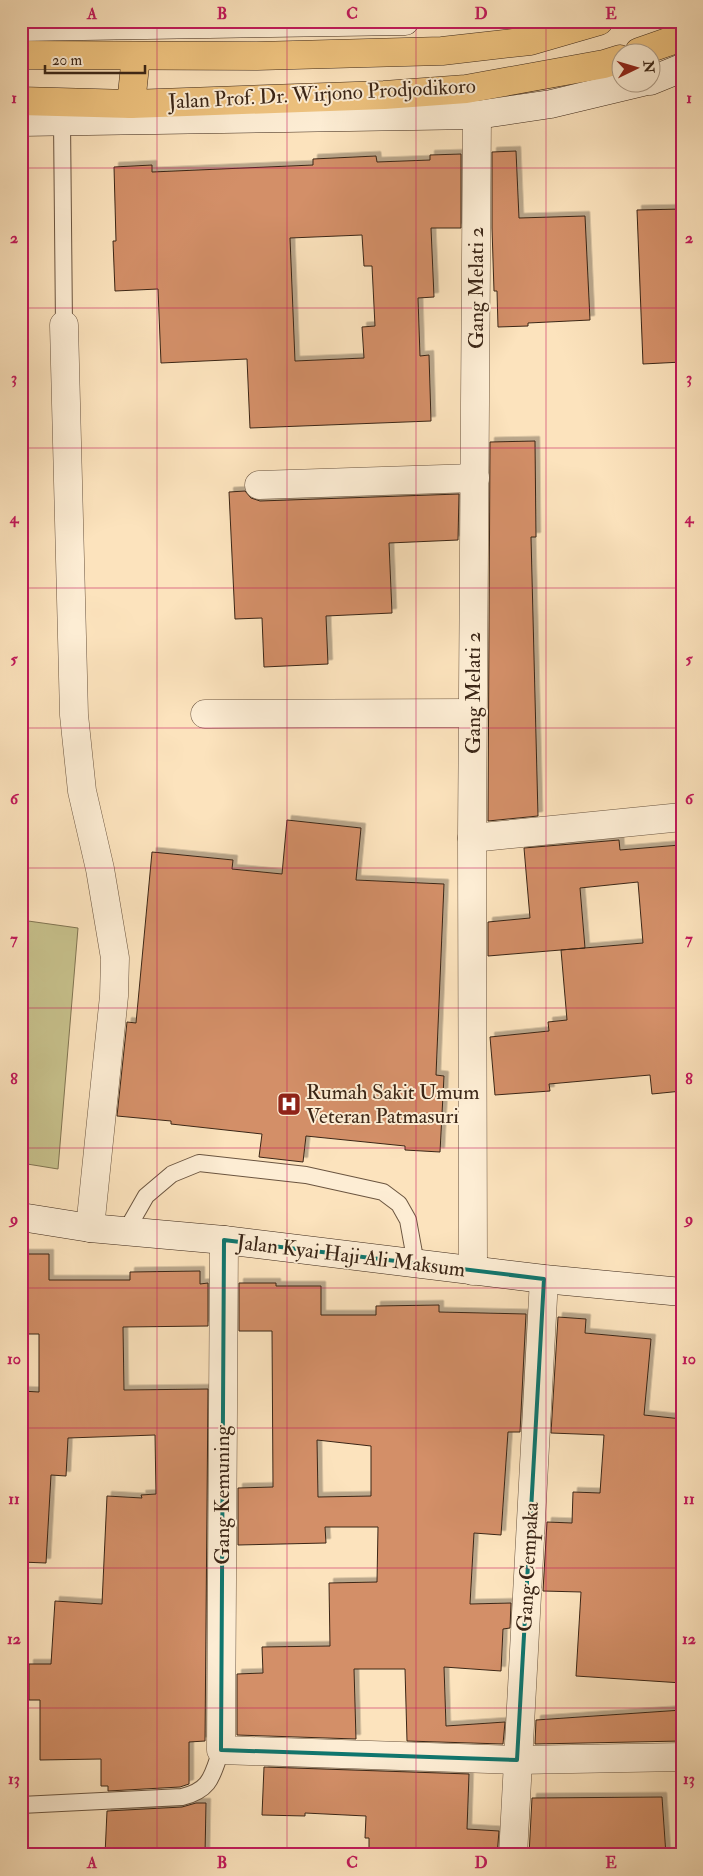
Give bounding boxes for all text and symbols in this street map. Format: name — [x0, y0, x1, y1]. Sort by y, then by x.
text: A — [86, 4, 98, 24]
text: B — [217, 4, 227, 24]
text: C — [346, 4, 358, 24]
text: D — [474, 4, 488, 24]
text: E — [605, 4, 617, 24]
scale bar — [45, 42, 145, 74]
north arrow — [610, 42, 660, 92]
text: 20 m — [52, 51, 82, 70]
text: N — [639, 59, 658, 74]
street label: Jalan Prof. Dr. Wirjono Prodjodikoro — [166, 72, 477, 116]
text: 1 — [11, 88, 17, 108]
text: 1 — [686, 88, 692, 108]
street label: Gang Melati 2 — [463, 227, 490, 349]
text: 2 — [10, 228, 18, 248]
text: 2 — [685, 228, 693, 248]
text: 3 — [11, 368, 17, 388]
text: 3 — [686, 368, 692, 388]
text: 4 — [9, 508, 20, 528]
text: 4 — [684, 508, 695, 528]
street label: Gang Melati 2 — [460, 632, 487, 754]
text: 5 — [10, 649, 18, 669]
text: 5 — [685, 649, 693, 669]
text: 6 — [10, 789, 20, 809]
text: 6 — [685, 789, 695, 809]
text: 7 — [10, 929, 18, 949]
text: 7 — [685, 929, 693, 949]
text: 8 — [10, 1069, 18, 1089]
text: 8 — [685, 1069, 693, 1089]
place label: Rumah Sakit Umum Veteran Patmasuri — [306, 1079, 479, 1130]
hospital icon: Rumah Sakit Umum Veteran Patmasuri — [276, 1091, 302, 1117]
text: 9 — [8, 1209, 18, 1229]
text: 9 — [683, 1209, 693, 1229]
street label: Jalan Kyai Haji Ali Maksum — [234, 1228, 467, 1283]
text: 10 — [7, 1349, 21, 1369]
text: 10 — [682, 1349, 696, 1369]
street label: Gang Kemuning — [209, 1425, 236, 1565]
text: 11 — [8, 1489, 20, 1509]
text: 11 — [683, 1489, 695, 1509]
street label: Gang Cempaka — [511, 1501, 545, 1633]
text: 12 — [7, 1629, 21, 1649]
text: 12 — [682, 1629, 696, 1649]
text: 13 — [8, 1769, 20, 1789]
text: 13 — [683, 1769, 695, 1789]
text: A — [86, 1853, 98, 1873]
text: B — [217, 1853, 227, 1873]
text: C — [346, 1853, 358, 1873]
text: D — [474, 1853, 488, 1873]
text: E — [605, 1853, 617, 1873]

